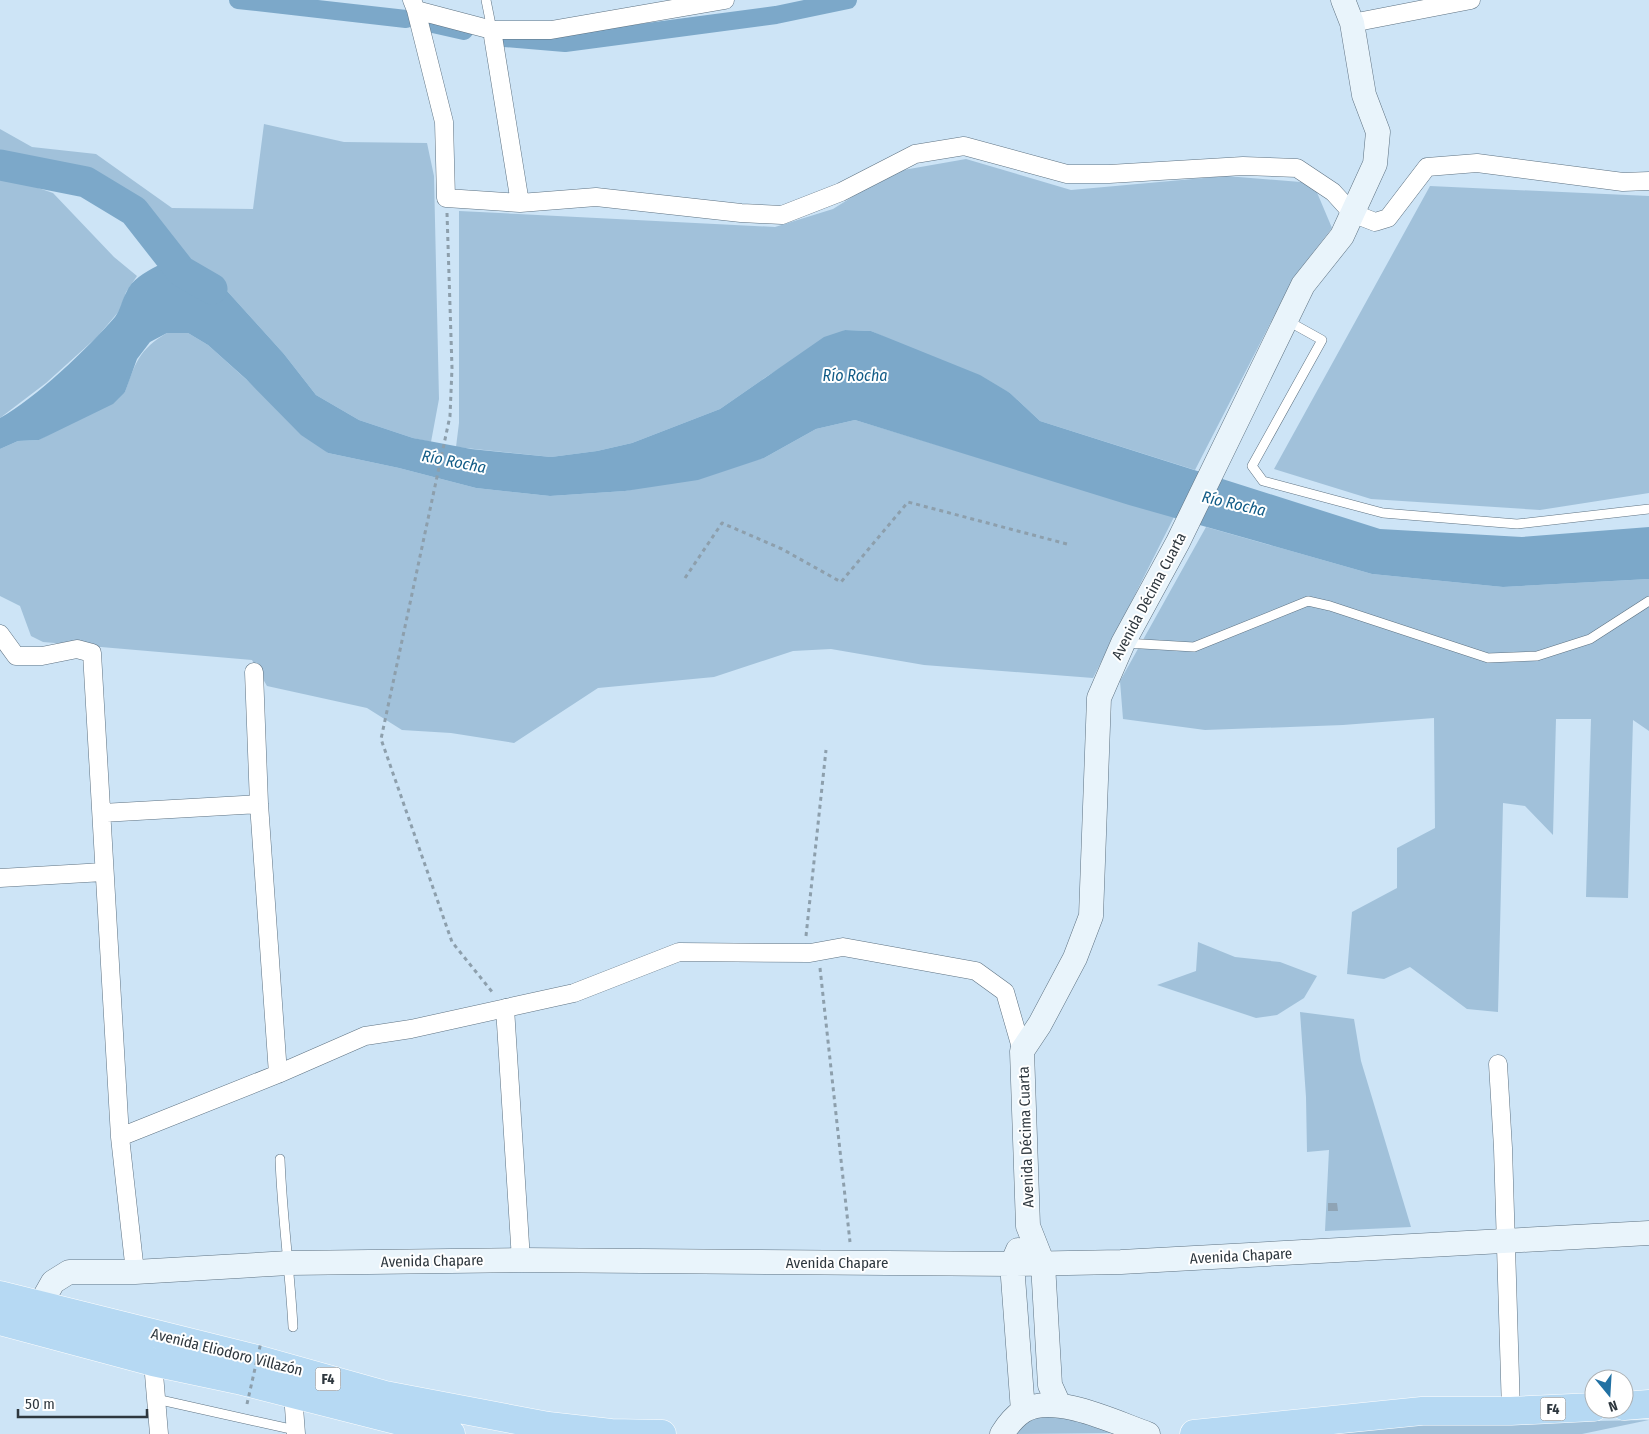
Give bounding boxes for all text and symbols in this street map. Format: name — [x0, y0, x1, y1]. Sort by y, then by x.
water label: Río Rocha — [822, 366, 888, 385]
water label: Río Rocha — [420, 446, 488, 477]
water label: Río Rocha — [1200, 487, 1268, 520]
street label: Avenida Décima Cuarta — [1108, 529, 1190, 663]
street label: Avenida Décima Cuarta — [1015, 1066, 1037, 1208]
street label: Avenida Chapare — [1189, 1244, 1293, 1268]
street label: Avenida Chapare — [381, 1251, 483, 1271]
street label: Avenida Chapare — [786, 1254, 888, 1272]
street label: Avenida Eliodoro Villazón — [149, 1324, 305, 1380]
road number: F4 — [316, 1368, 340, 1390]
north arrow — [1584, 1369, 1634, 1419]
scale bar — [18, 1386, 146, 1418]
text: 50 m — [25, 1395, 55, 1413]
text: N — [1606, 1397, 1619, 1415]
road number: F4 — [1540, 1398, 1566, 1420]

